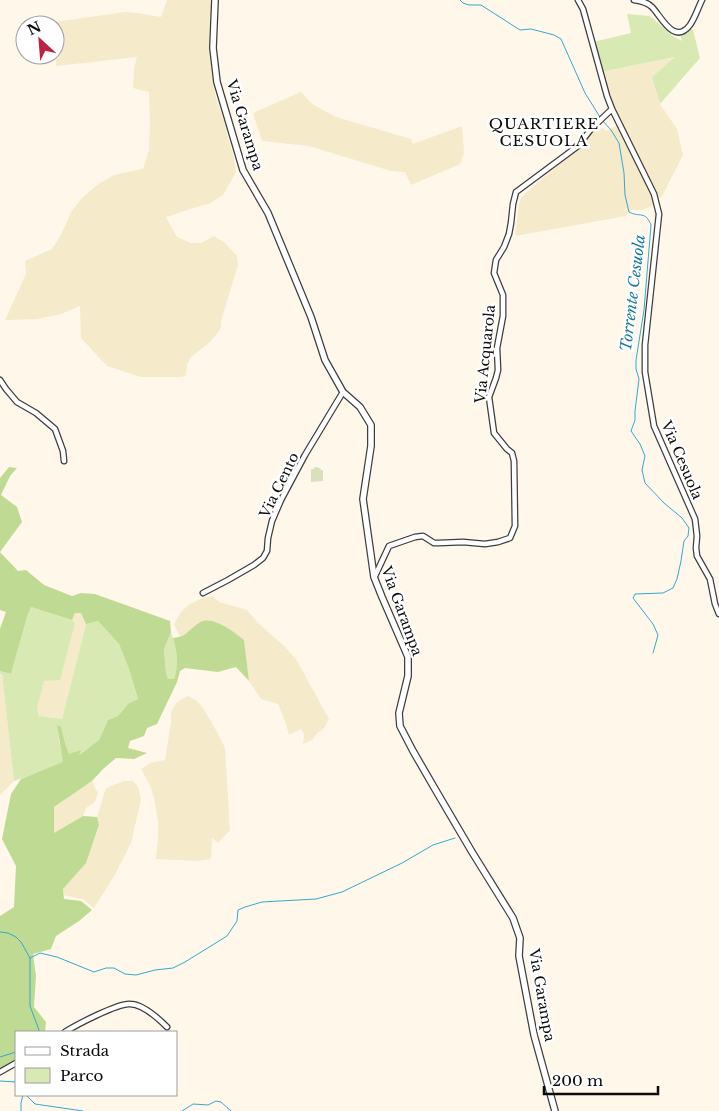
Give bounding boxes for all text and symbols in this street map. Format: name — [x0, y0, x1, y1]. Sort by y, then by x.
north arrow — [15, 15, 65, 65]
text: N — [24, 17, 44, 39]
street label: Via Garampa — [222, 77, 267, 173]
district label: QUARTIERE CESUOLA — [489, 114, 599, 150]
water label: Torrente Cesuola — [616, 233, 649, 353]
street label: Via Acquarola — [471, 304, 499, 405]
street label: Via Cesuola — [657, 417, 707, 502]
street label: Via Cento — [255, 449, 303, 522]
street label: Via Garampa — [377, 563, 427, 658]
street label: Via Garampa — [525, 946, 559, 1043]
legend — [15, 1031, 178, 1096]
text: Strada — [60, 1041, 110, 1060]
scale bar — [544, 1064, 658, 1096]
text: Parco — [60, 1066, 103, 1085]
text: 200 m — [552, 1071, 603, 1090]

